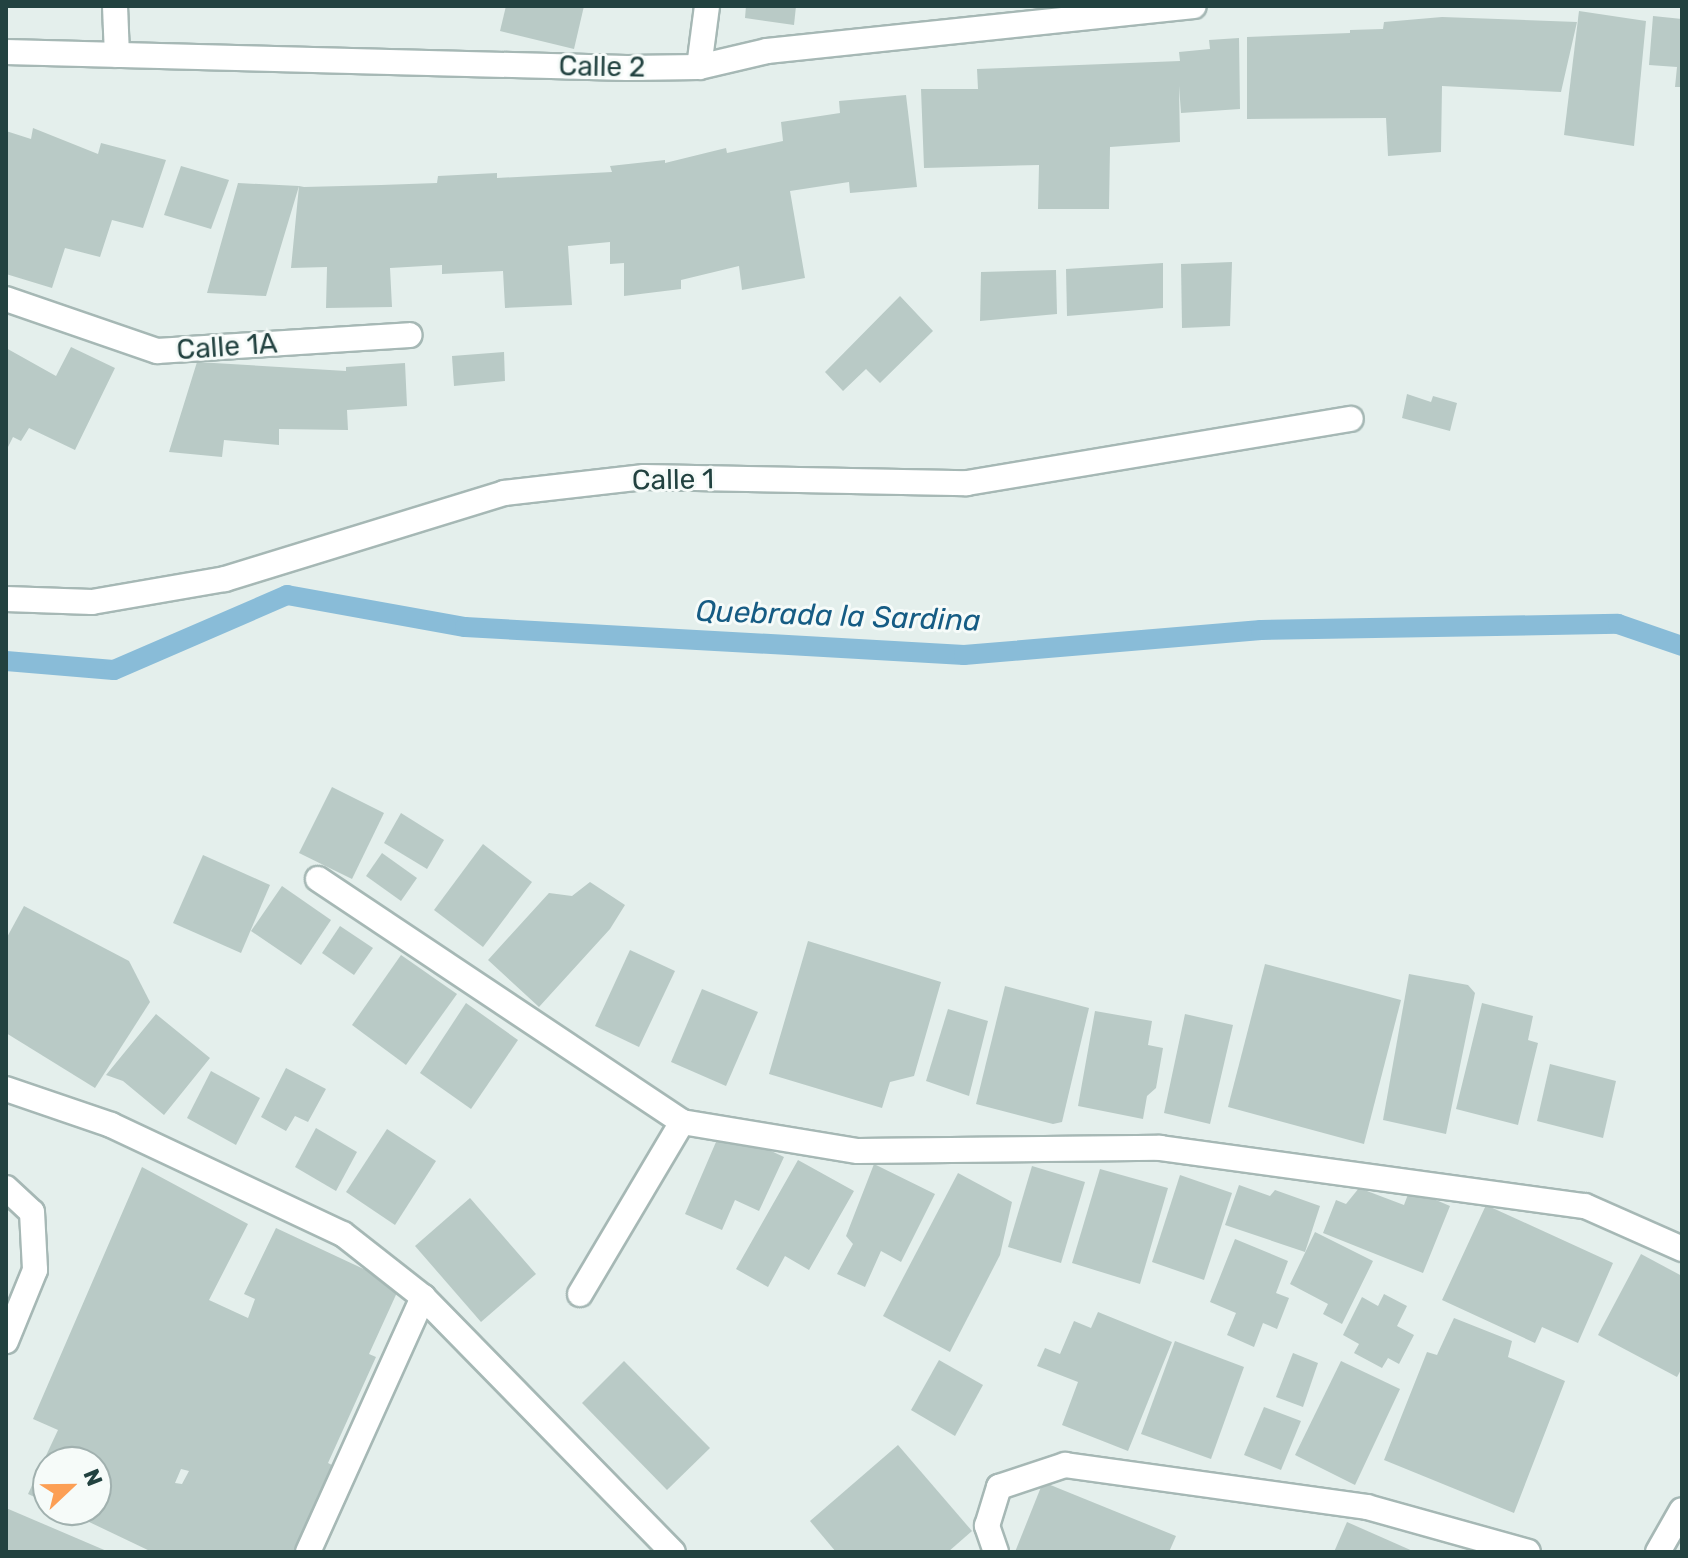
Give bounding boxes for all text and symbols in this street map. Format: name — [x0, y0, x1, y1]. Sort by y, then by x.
street label: Calle 2 — [558, 49, 646, 85]
street label: Calle 1A — [175, 327, 279, 367]
street label: Calle 1 — [632, 462, 714, 498]
water label: Quebrada la Sardina — [695, 593, 981, 639]
north arrow — [32, 1446, 112, 1526]
text: N — [77, 1465, 108, 1490]

